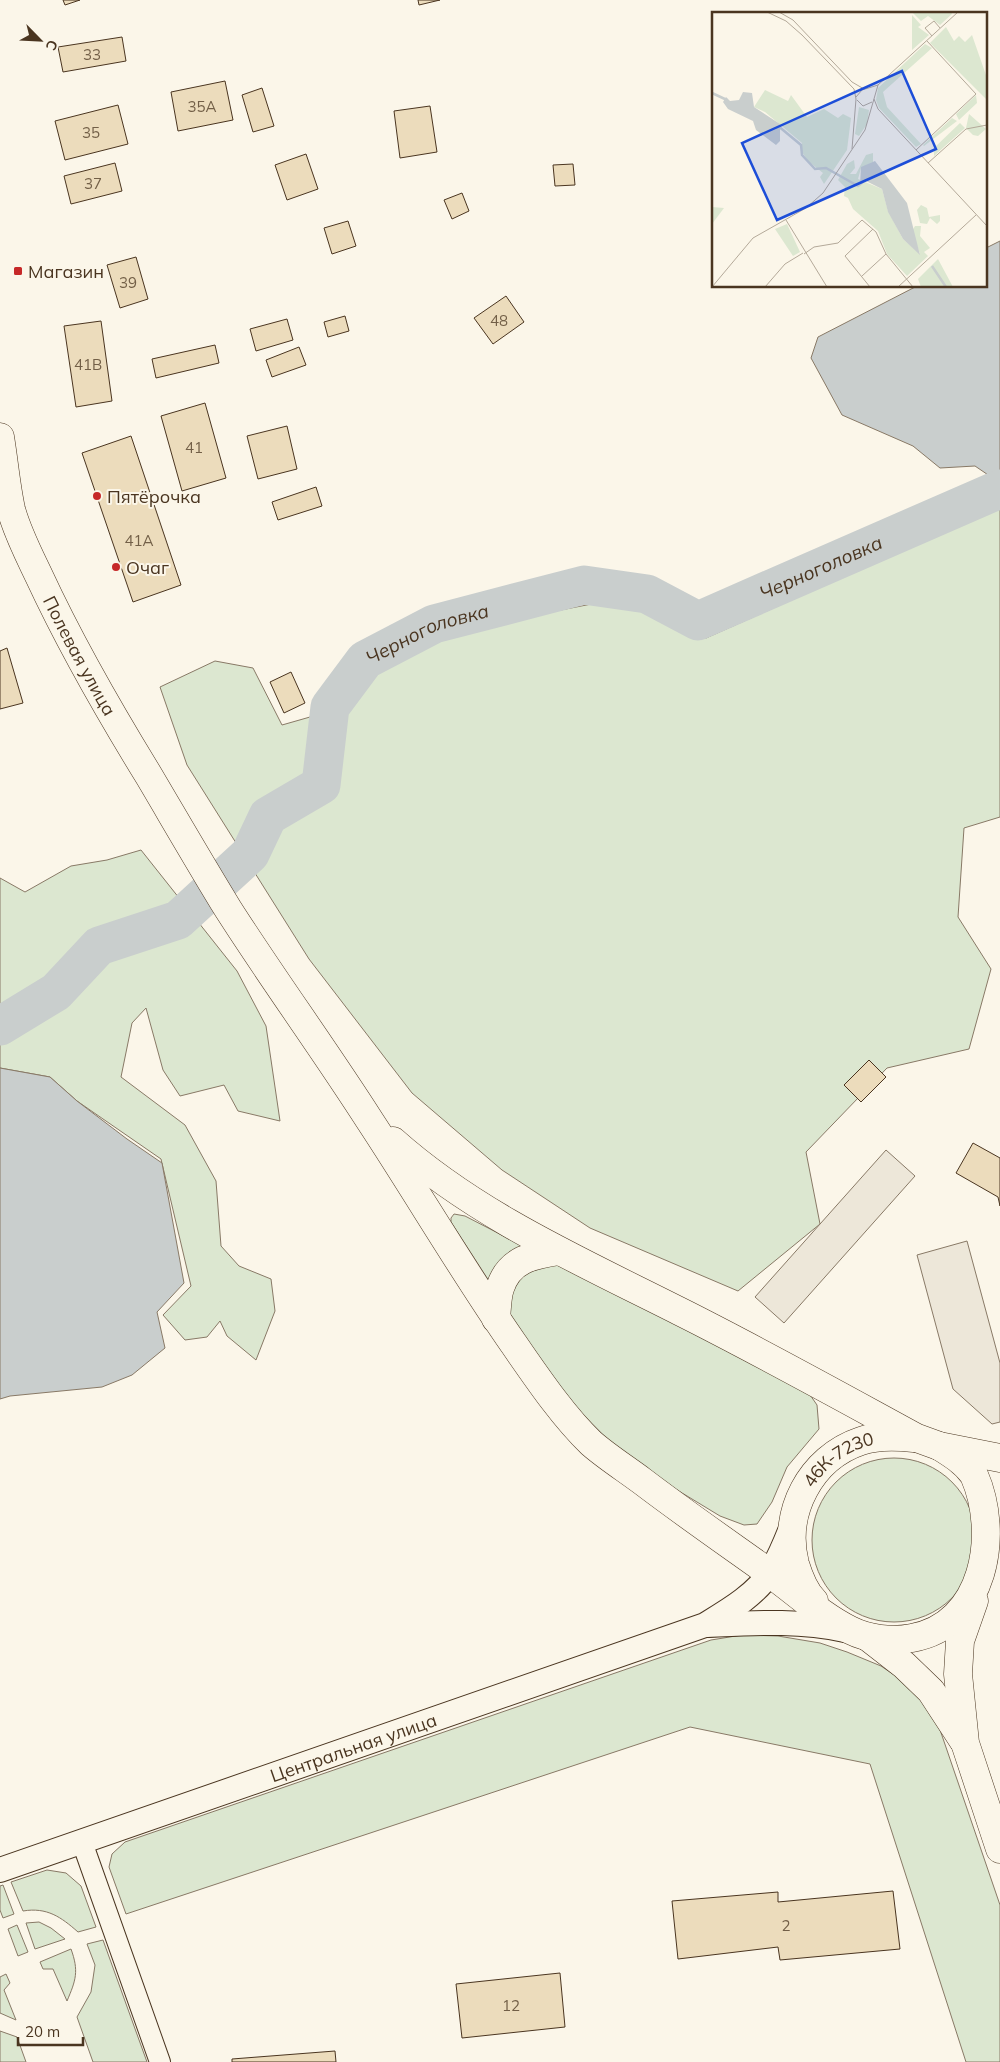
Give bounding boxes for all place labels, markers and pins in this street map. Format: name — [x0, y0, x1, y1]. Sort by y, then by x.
place label: Магазин — [28, 260, 104, 283]
marker: Магазин — [12, 265, 24, 277]
place label: Пятёрочка — [107, 485, 201, 508]
marker: Пятёрочка — [91, 490, 103, 502]
place label: Очаг — [126, 556, 169, 579]
marker: Очаг — [110, 561, 122, 573]

